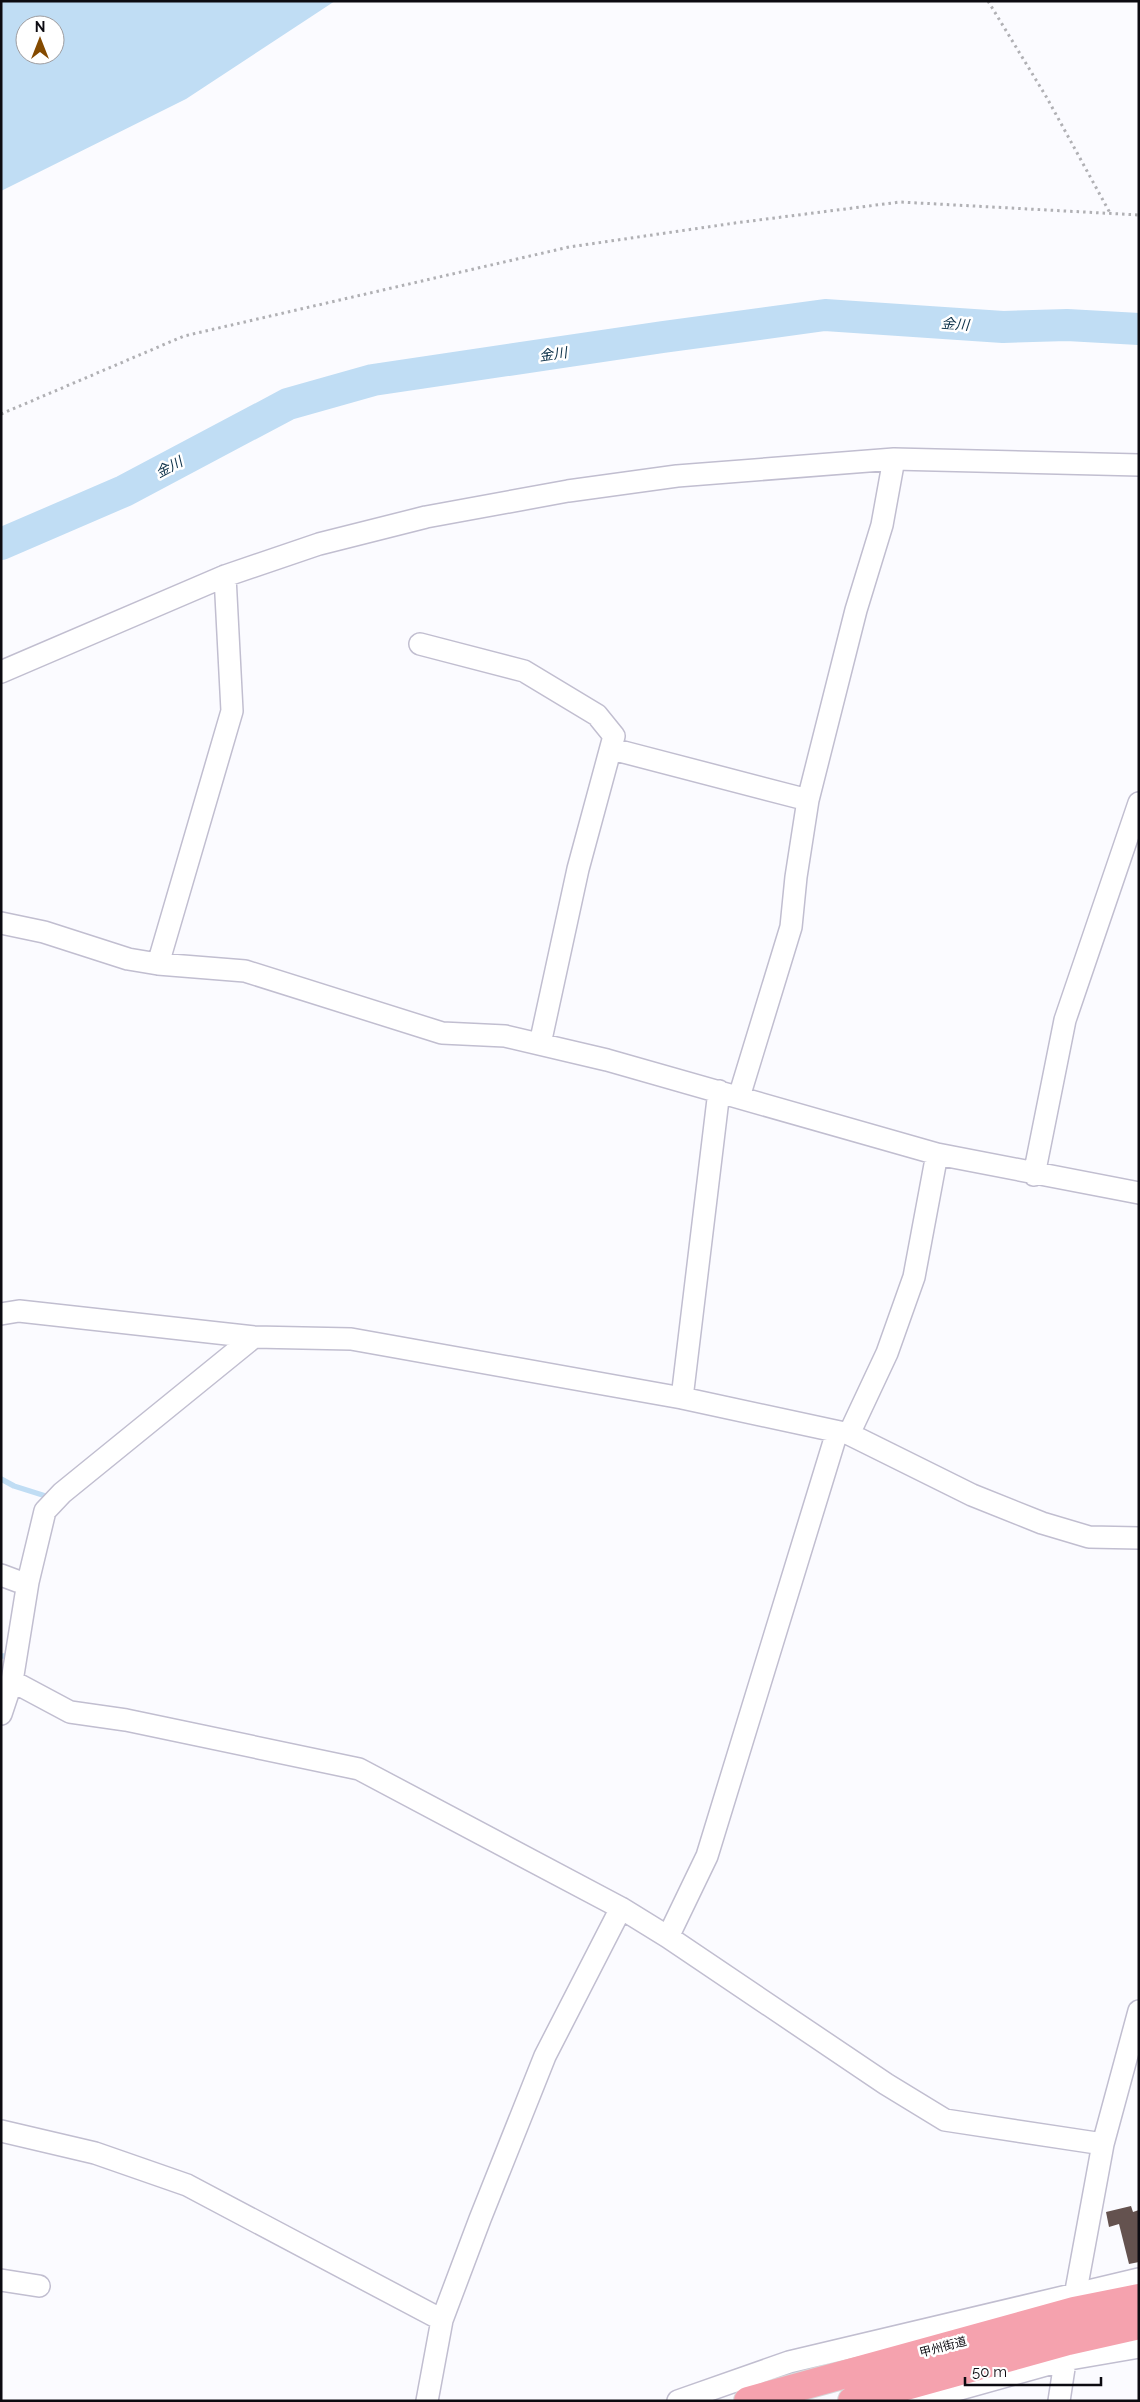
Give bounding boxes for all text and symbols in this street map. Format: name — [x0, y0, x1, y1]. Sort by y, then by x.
north arrow — [15, 15, 65, 65]
text: N — [35, 19, 45, 35]
water label: 金川 — [940, 315, 972, 333]
water label: 金川 — [538, 344, 570, 364]
water label: 金川 — [153, 452, 187, 481]
street label: 甲州街道 — [918, 2334, 968, 2360]
scale bar — [965, 2354, 1101, 2386]
text: 50 m — [972, 2363, 1007, 2381]

